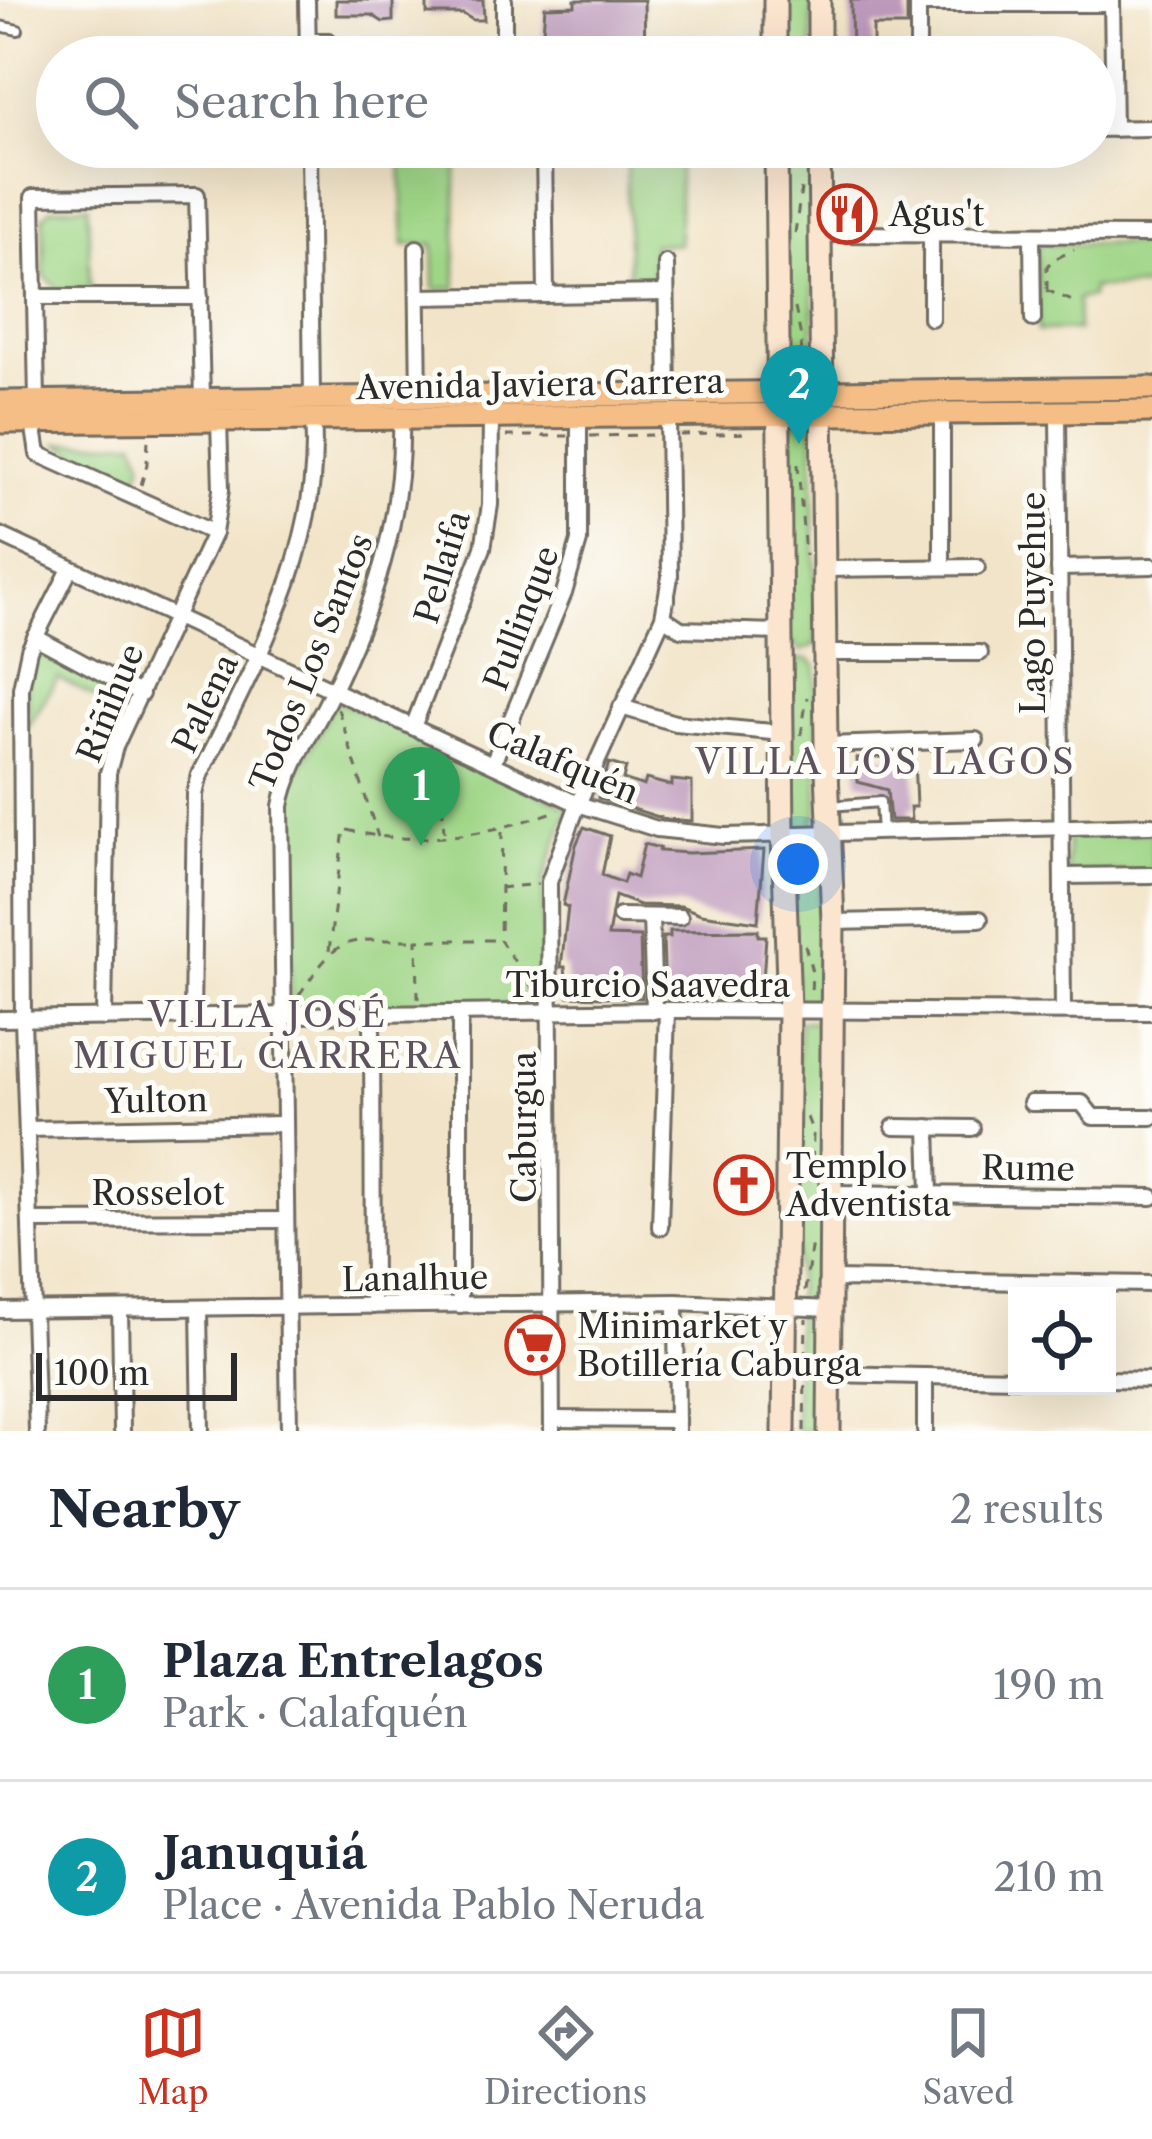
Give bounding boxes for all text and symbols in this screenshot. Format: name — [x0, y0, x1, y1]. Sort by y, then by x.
search box — [36, 36, 1116, 168]
icon: search — [78, 69, 144, 135]
text: Search here — [174, 74, 429, 130]
restaurant icon: Agus't — [816, 183, 878, 245]
place label: Agus't — [888, 194, 985, 235]
pin: 2 — [760, 345, 838, 444]
street label: Avenida Javiera Carrera — [355, 361, 725, 408]
street label: Lago Puyehue — [1013, 492, 1054, 714]
street label: Pellaifa — [406, 505, 479, 628]
street label: Todos Los Santos — [241, 527, 382, 797]
street label: Pullinque — [475, 540, 568, 696]
street label: Riñihue — [68, 638, 153, 768]
street label: Palena — [164, 646, 247, 759]
street label: Calafquén — [481, 712, 645, 813]
district label: VILLA LOS LAGOS — [695, 739, 1076, 783]
pin: 1 — [382, 747, 460, 846]
your location — [768, 834, 828, 894]
street label: Tiburcio Saavedra — [506, 965, 791, 1006]
district label: VILLA JOSÉ MIGUEL CARRERA — [73, 992, 463, 1077]
street label: Caburgua — [504, 1050, 545, 1203]
street label: Yulton — [103, 1079, 208, 1122]
place label: Templo Adventista — [785, 1146, 951, 1225]
street label: Rume — [981, 1147, 1075, 1190]
church icon: Templo Adventista — [713, 1154, 775, 1216]
street label: Rosselot — [91, 1173, 225, 1214]
street label: Lanalhue — [341, 1257, 489, 1300]
map controls — [1008, 1287, 1116, 1395]
button: locate — [1008, 1287, 1116, 1395]
place label: Minimarket y Botillería Caburga — [577, 1306, 862, 1385]
supermarket icon: Minimarket y Botillería Caburga — [504, 1314, 566, 1376]
scale bar — [36, 1347, 237, 1400]
text: 100 m — [54, 1353, 149, 1394]
text: Nearby — [48, 1478, 240, 1540]
text: 2 results — [950, 1485, 1104, 1533]
text: Plaza Entrelagos — [162, 1633, 544, 1689]
text: 1 — [78, 1661, 96, 1709]
text: 190 m — [993, 1661, 1104, 1709]
text: Park · Calafquén — [162, 1689, 468, 1737]
text: Januquiá — [162, 1825, 367, 1881]
text: 2 — [75, 1853, 99, 1901]
text: 210 m — [994, 1853, 1104, 1901]
text: Place · Avenida Pablo Neruda — [162, 1881, 704, 1929]
tab: Map — [138, 2000, 209, 2113]
tab: Directions — [484, 2000, 647, 2113]
tab: Saved — [923, 2000, 1014, 2113]

